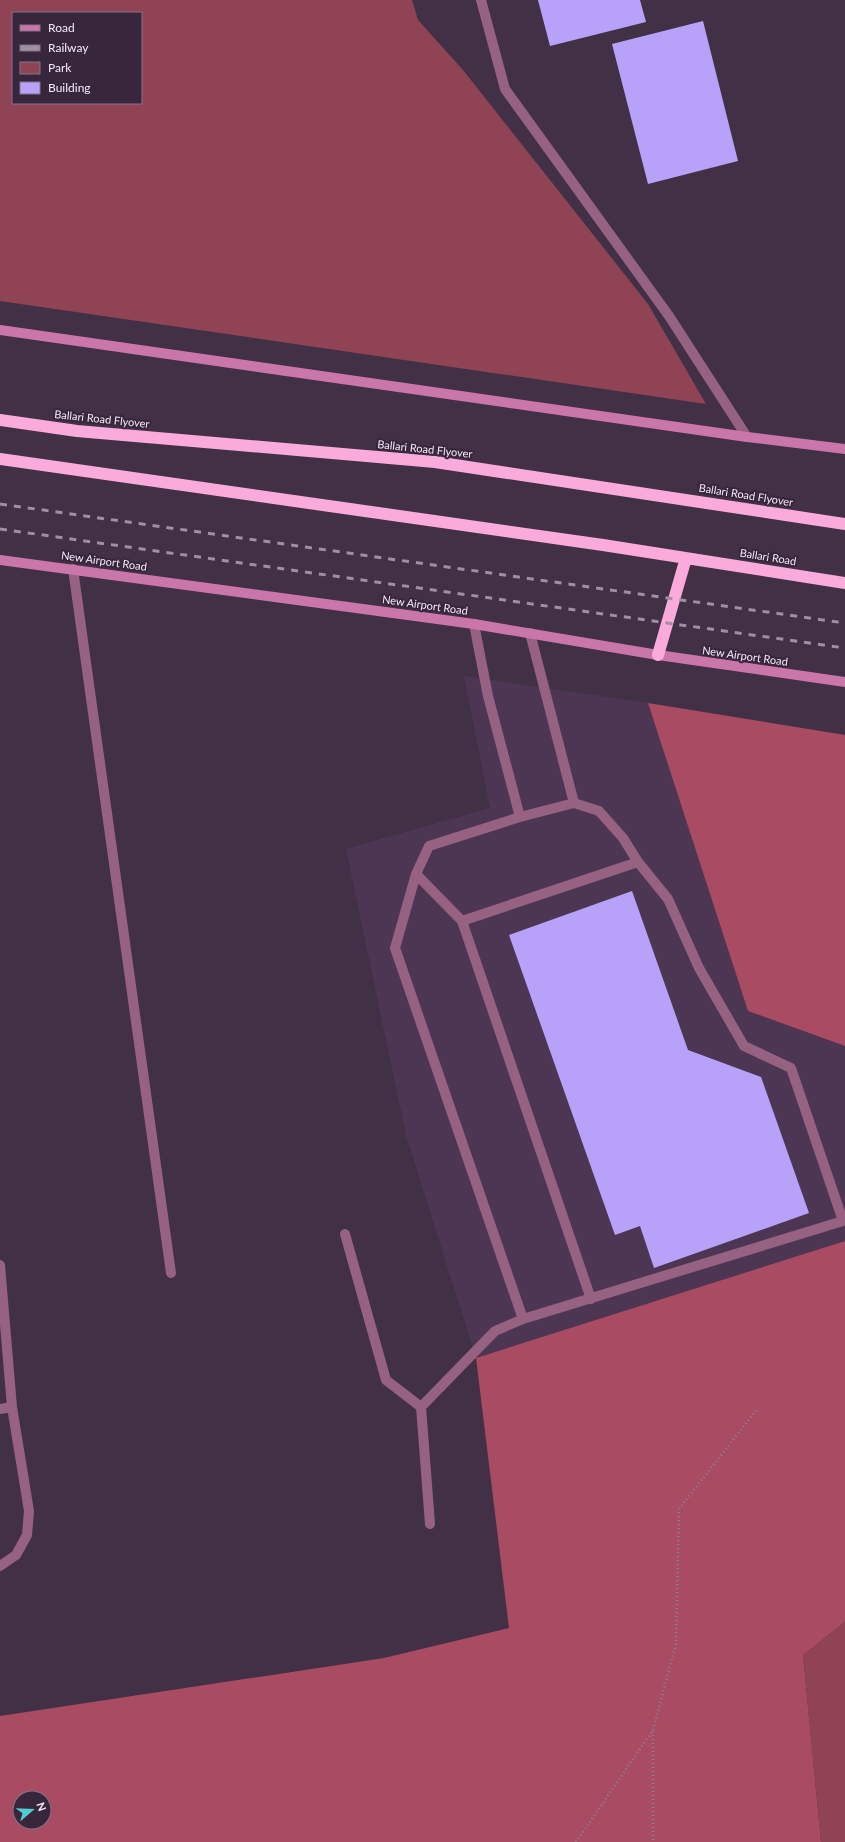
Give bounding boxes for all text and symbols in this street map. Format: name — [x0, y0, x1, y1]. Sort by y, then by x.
legend — [12, 12, 142, 104]
text: Road — [48, 20, 75, 35]
text: Railway — [48, 40, 89, 55]
text: Park — [48, 60, 72, 75]
text: Building — [48, 80, 91, 95]
street label: Ballari Road Flyover — [54, 407, 150, 430]
street label: Ballari Road Flyover — [377, 437, 473, 460]
street label: Ballari Road Flyover — [698, 481, 794, 508]
street label: Ballari Road — [739, 546, 797, 567]
street label: New Airport Road — [60, 548, 148, 573]
street label: New Airport Road — [381, 592, 469, 617]
street label: New Airport Road — [701, 643, 789, 668]
north arrow — [12, 1790, 52, 1830]
text: N — [34, 1800, 49, 1813]

